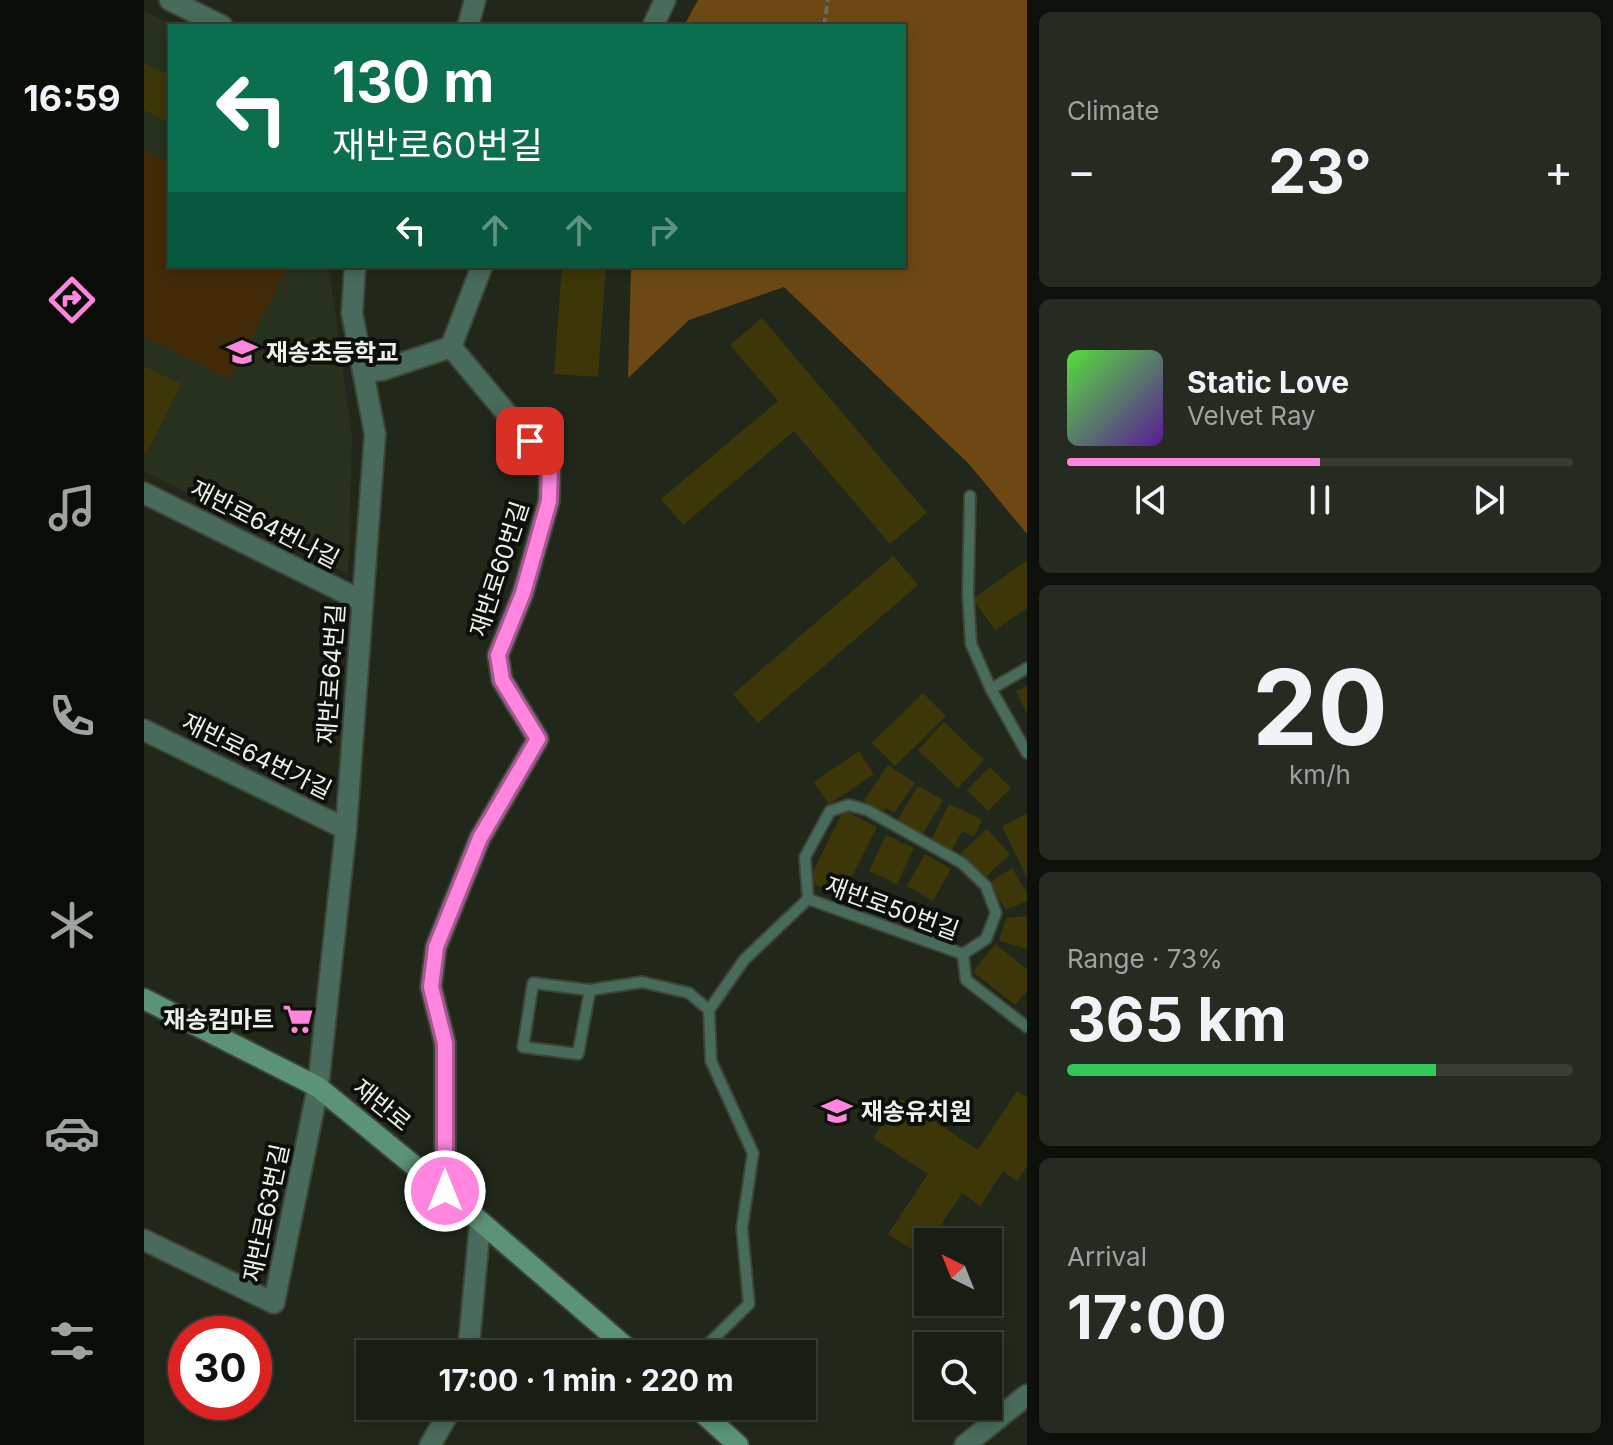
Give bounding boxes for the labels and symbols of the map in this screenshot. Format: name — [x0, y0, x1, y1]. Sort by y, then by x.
school or university icon: 재송초등학교 — [225, 335, 259, 369]
place label: 재송초등학교 — [266, 338, 398, 367]
pin — [496, 407, 564, 475]
street label: 재반로64번나길 — [186, 474, 344, 574]
street label: 재반로60번길 — [464, 498, 534, 640]
street label: 재반로64번길 — [312, 603, 350, 745]
street label: 재반로64번가길 — [177, 707, 337, 805]
street label: 재반로50번길 — [821, 870, 963, 946]
supermarket icon: 재송컴마트 — [281, 1002, 315, 1036]
place label: 재송컴마트 — [164, 1005, 274, 1034]
street label: 재반로 — [347, 1073, 417, 1137]
school or university icon: 재송유치원 — [820, 1094, 854, 1128]
place label: 재송유치원 — [861, 1097, 971, 1126]
street label: 재반로63번길 — [237, 1141, 295, 1285]
position arrow — [403, 1149, 487, 1233]
north arrow — [914, 1228, 1002, 1316]
speed limit sign: 30 — [168, 1316, 272, 1420]

